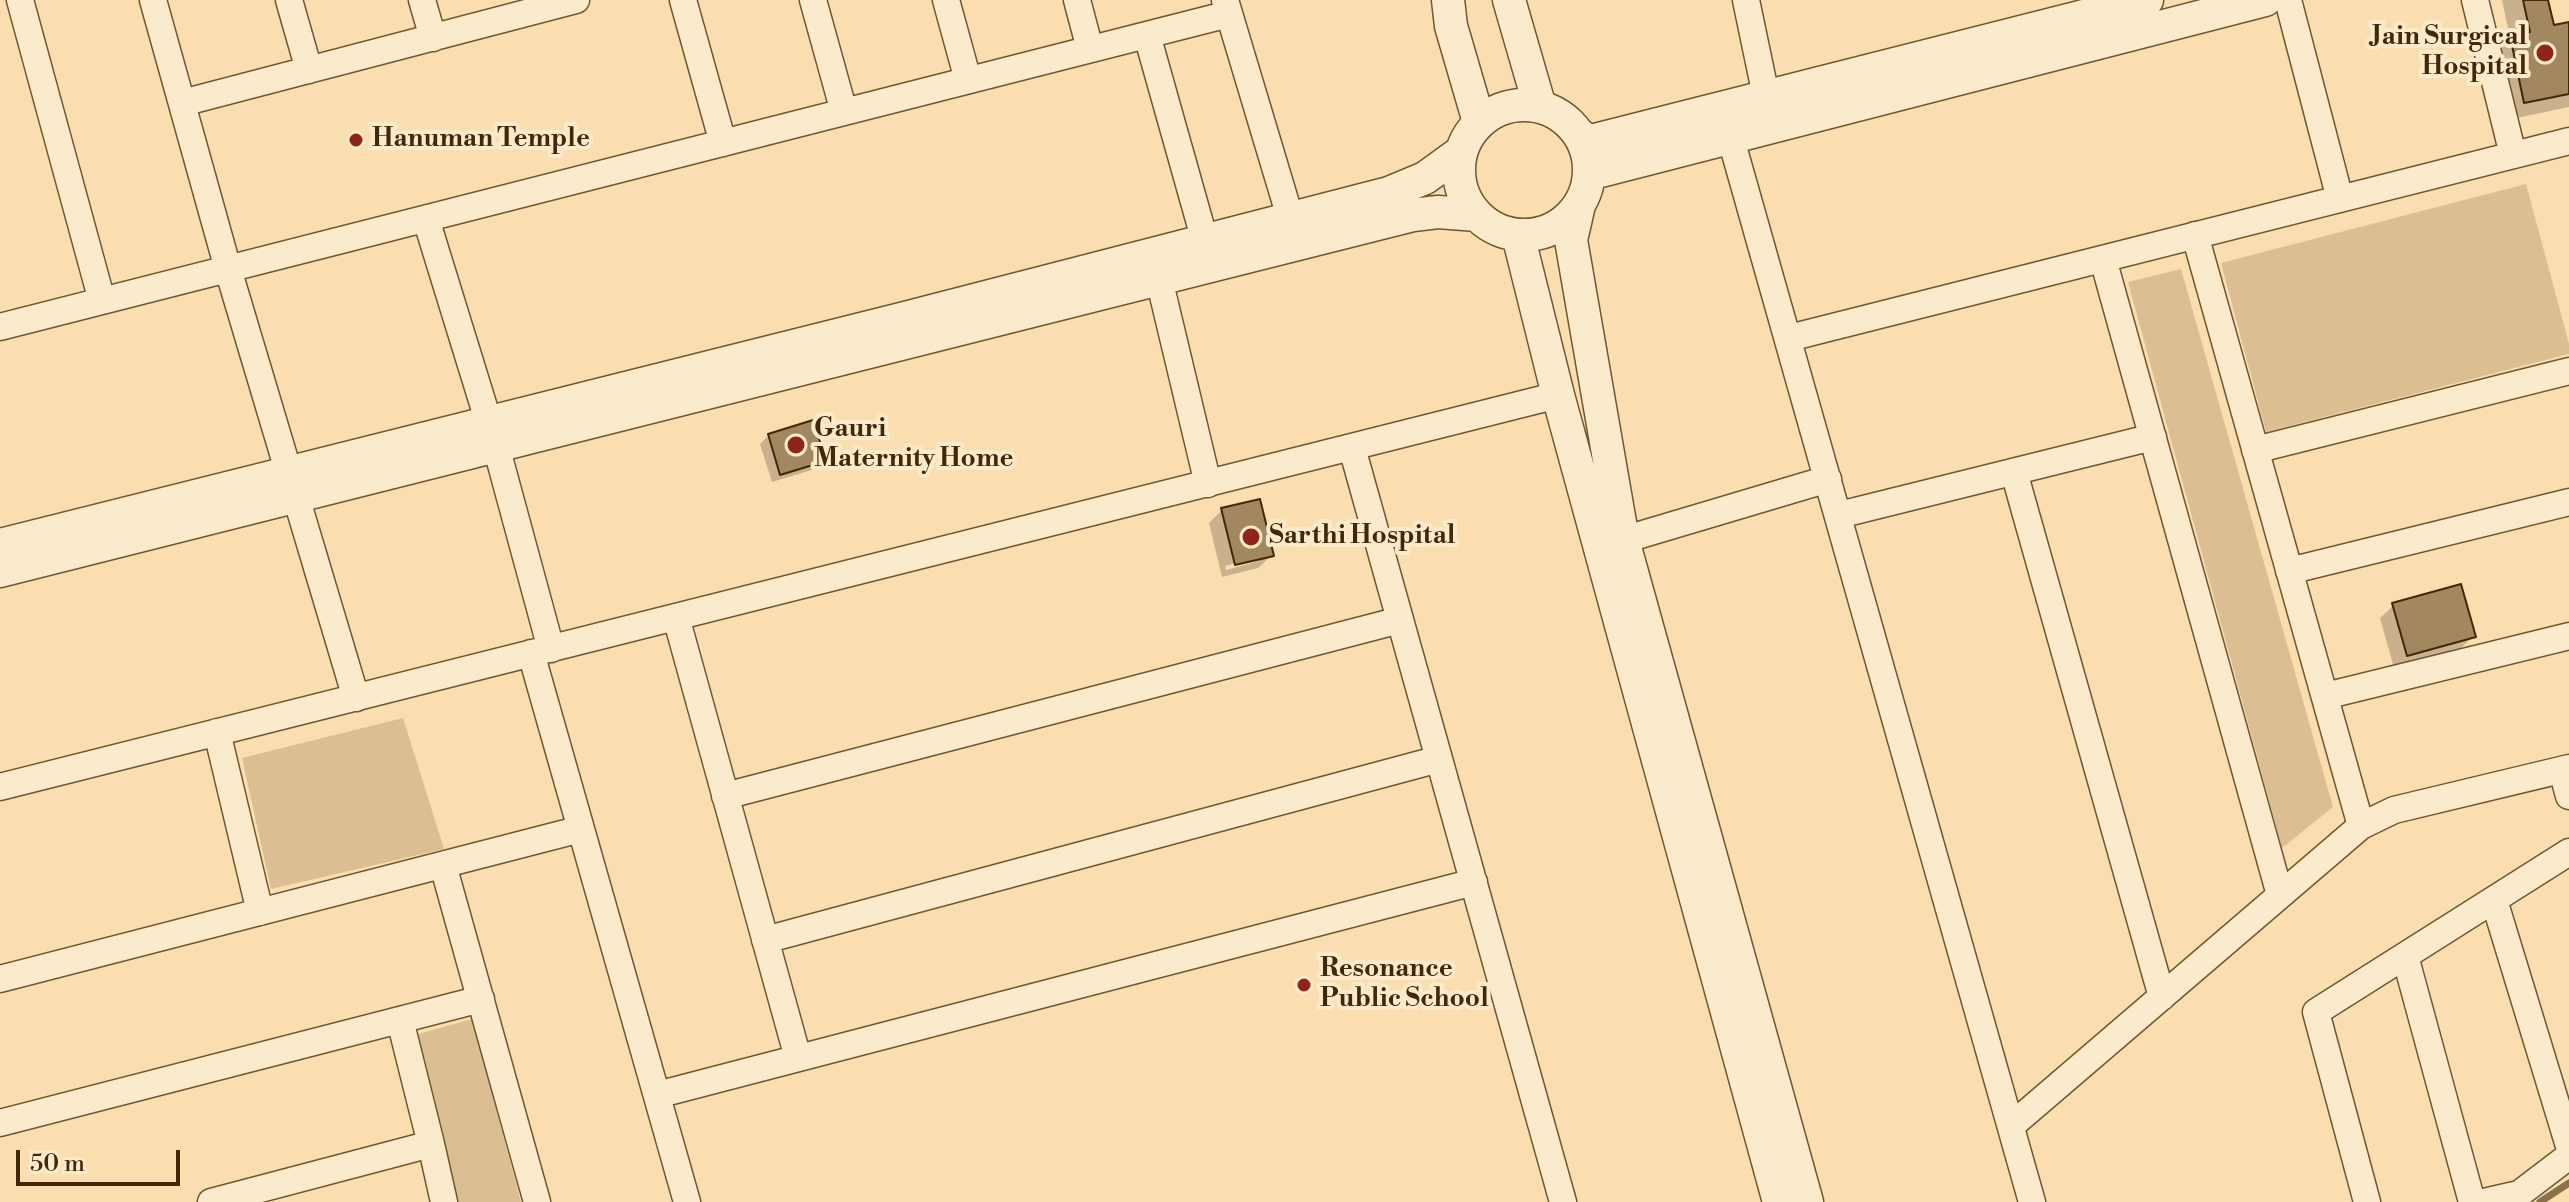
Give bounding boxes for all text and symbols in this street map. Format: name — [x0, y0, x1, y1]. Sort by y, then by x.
place label: Jain Surgical Hospital — [2372, 22, 2527, 84]
marker: Jain Surgical Hospital — [2534, 42, 2556, 64]
place label: Hanuman Temple — [372, 124, 590, 156]
marker: Hanuman Temple — [347, 131, 365, 149]
place label: Gauri Maternity Home — [814, 414, 1014, 476]
marker: Gauri Maternity Home — [785, 434, 807, 456]
place label: Sarthi Hospital — [1269, 521, 1455, 553]
marker: Sarthi Hospital — [1240, 526, 1262, 548]
place label: Resonance Public School — [1320, 954, 1489, 1016]
marker: Resonance Public School — [1295, 976, 1313, 994]
scale bar — [20, 1134, 184, 1184]
text: 50 m — [30, 1149, 85, 1179]

